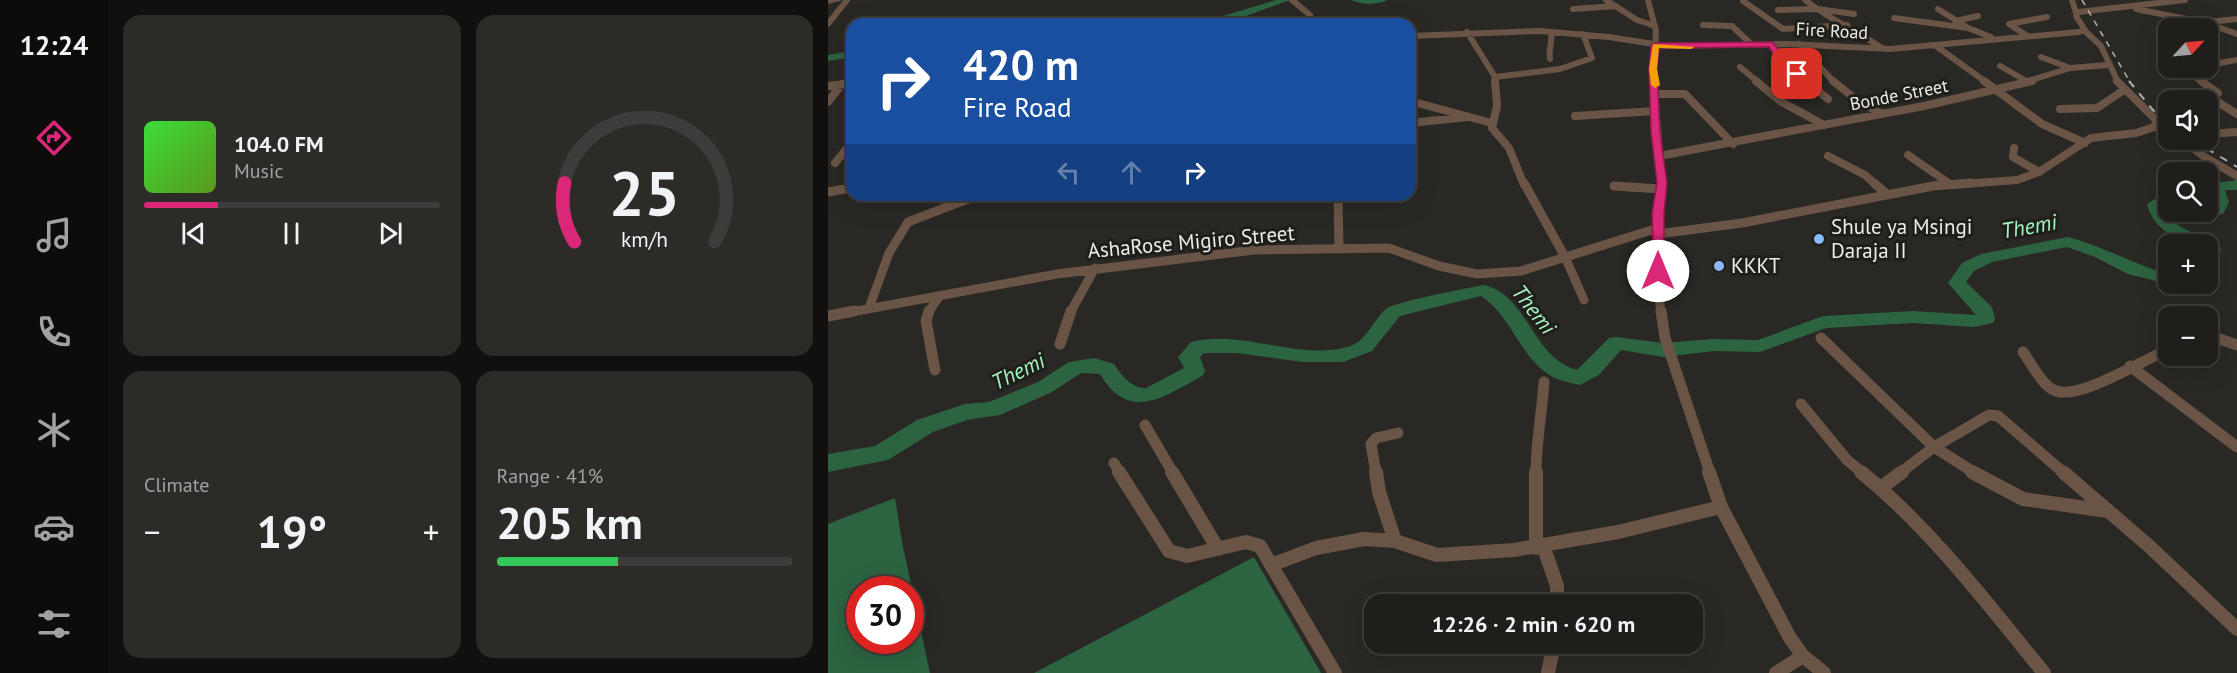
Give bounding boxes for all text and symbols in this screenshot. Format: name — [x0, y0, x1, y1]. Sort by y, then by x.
street label: Fire Road — [1795, 17, 1869, 44]
north arrow — [2158, 18, 2218, 78]
map controls — [2158, 18, 2218, 366]
text: 12:24 — [20, 28, 88, 62]
text: 420 m — [963, 37, 1079, 92]
icon: right — [864, 42, 942, 120]
pin — [1771, 48, 1822, 99]
icon: arrive — [1780, 57, 1813, 90]
street label: Bonde Street — [1848, 74, 1950, 115]
text: Fire Road — [963, 90, 1071, 124]
button: sound — [2158, 90, 2218, 150]
icon: directions — [33, 117, 75, 159]
text: 104.0 FM — [234, 130, 324, 158]
text: 25 — [609, 153, 680, 234]
icon: left — [1052, 156, 1085, 189]
icon: ahead — [1115, 156, 1148, 189]
icon: right — [1178, 156, 1211, 189]
text: Music — [234, 158, 283, 184]
button: search — [2158, 162, 2218, 222]
water label: Themi — [1999, 207, 2060, 245]
place label: Shule ya Msingi Daraja II — [1831, 213, 1972, 264]
icon: music — [33, 214, 75, 256]
icon: previous — [177, 217, 210, 250]
icon: pause — [275, 217, 308, 250]
icon: next — [374, 217, 407, 250]
street label: AshaRose Migiro Street — [1086, 219, 1296, 264]
text: km/h — [621, 226, 668, 254]
marker: Shule ya Msingi Daraja II — [1812, 232, 1826, 246]
button: + — [2158, 234, 2218, 294]
position arrow — [1626, 239, 1690, 303]
place label: KKKT — [1731, 252, 1781, 279]
marker: KKKT — [1712, 259, 1726, 273]
water label: Themi — [1506, 278, 1563, 341]
button: − — [2158, 306, 2218, 366]
icon: phone — [33, 311, 75, 353]
water label: Themi — [987, 346, 1050, 396]
icon: climate — [33, 409, 75, 451]
text: Range · 41% — [497, 463, 603, 489]
text: Climate — [144, 472, 210, 498]
text: 205 km — [497, 493, 643, 551]
text: 19° — [256, 502, 327, 560]
icon: car — [33, 506, 75, 548]
text: − — [144, 510, 161, 553]
text: + — [423, 510, 439, 553]
speed limit sign: 30 — [846, 576, 924, 654]
icon: filters — [33, 603, 75, 645]
text: 12:26 · 2 min · 620 m — [1432, 610, 1635, 638]

